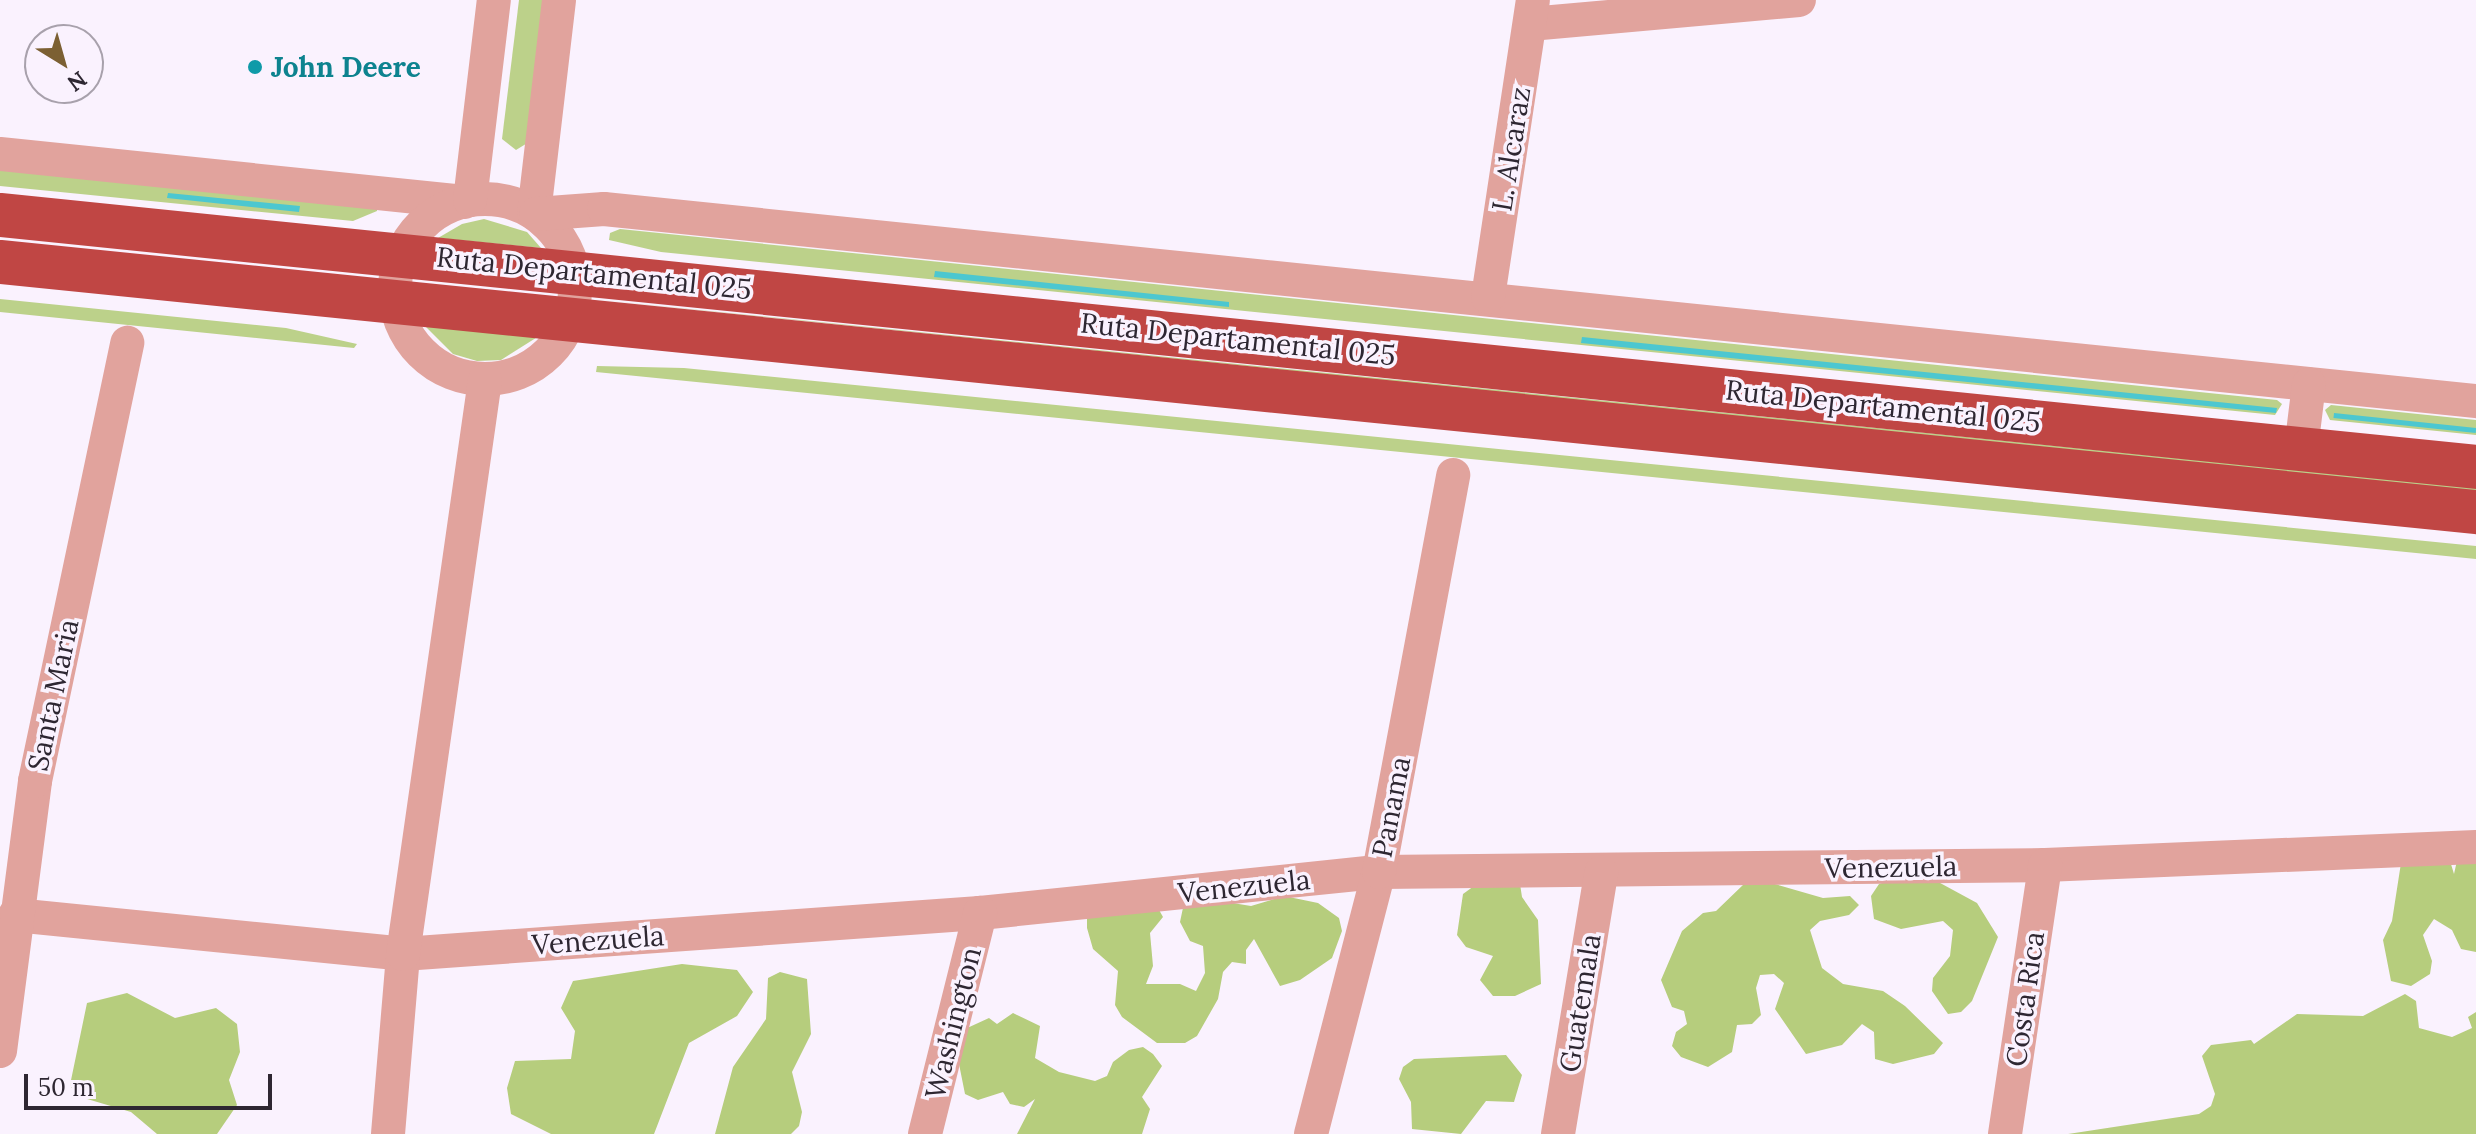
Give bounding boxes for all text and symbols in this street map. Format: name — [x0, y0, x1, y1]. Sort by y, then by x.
north arrow — [24, 24, 104, 104]
place label: John Deere — [271, 50, 421, 84]
marker: John Deere — [246, 58, 264, 76]
text: N — [62, 65, 92, 98]
street label: L. Alcaraz — [1485, 84, 1537, 214]
street label: Ruta Departamental 025 — [435, 240, 753, 306]
street label: Ruta Departamental 025 — [1079, 306, 1397, 372]
street label: Ruta Departamental 025 — [1724, 373, 2042, 439]
street label: Santa Maria — [21, 616, 85, 774]
street label: Panama — [1365, 754, 1417, 860]
street label: Venezuela — [1824, 849, 1958, 885]
street label: Venezuela — [1176, 862, 1312, 910]
street label: Venezuela — [531, 919, 665, 961]
street label: Costa Rica — [1999, 929, 2051, 1069]
street label: Guatemala — [1552, 931, 1608, 1075]
street label: Washington — [918, 943, 988, 1103]
scale bar — [28, 1058, 276, 1108]
text: 50 m — [38, 1072, 94, 1103]

